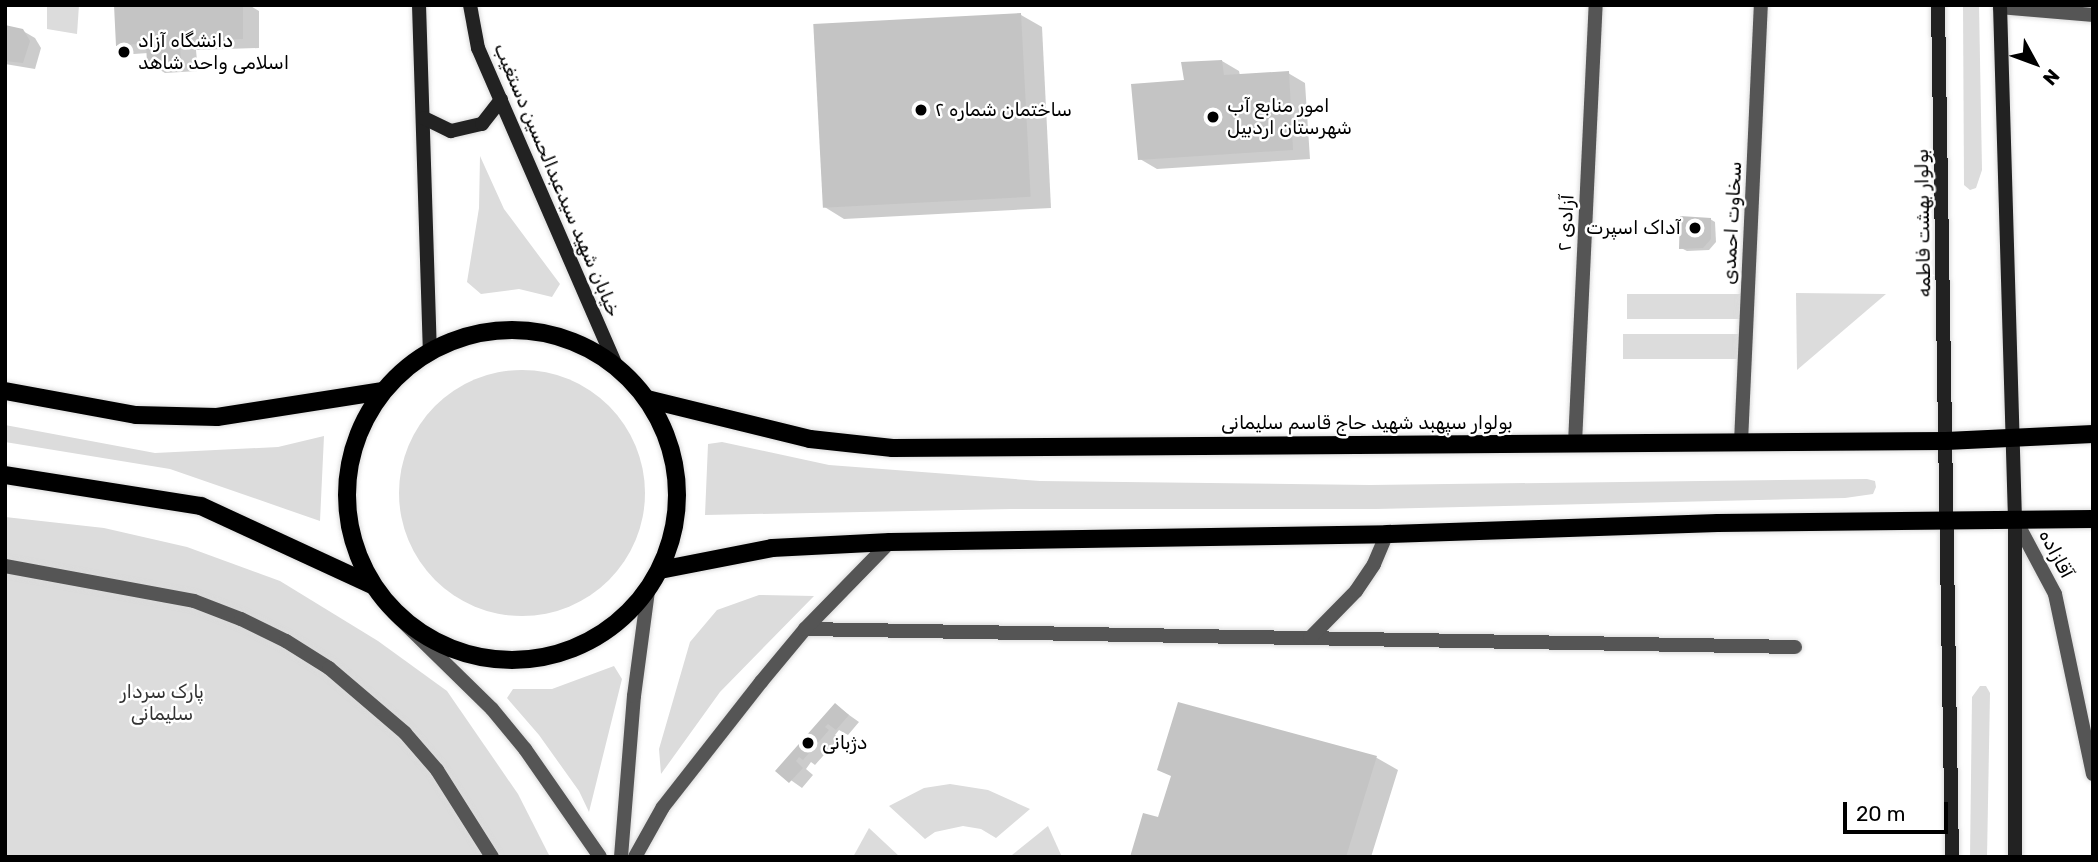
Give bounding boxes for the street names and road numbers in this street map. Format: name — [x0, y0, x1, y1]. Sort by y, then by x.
street label: خیابان شهید سیدعبدالحسین دستغیب — [489, 40, 625, 320]
street label: بولوار بهشت فاطمه — [1910, 149, 1936, 297]
street label: سخاوت احمدی — [1717, 161, 1747, 285]
street label: آزادی ۲ — [1553, 194, 1579, 252]
street label: بولوار سپهبد شهید حاج قاسم سلیمانی — [1221, 412, 1513, 434]
street label: آقازاده — [2034, 526, 2078, 582]

